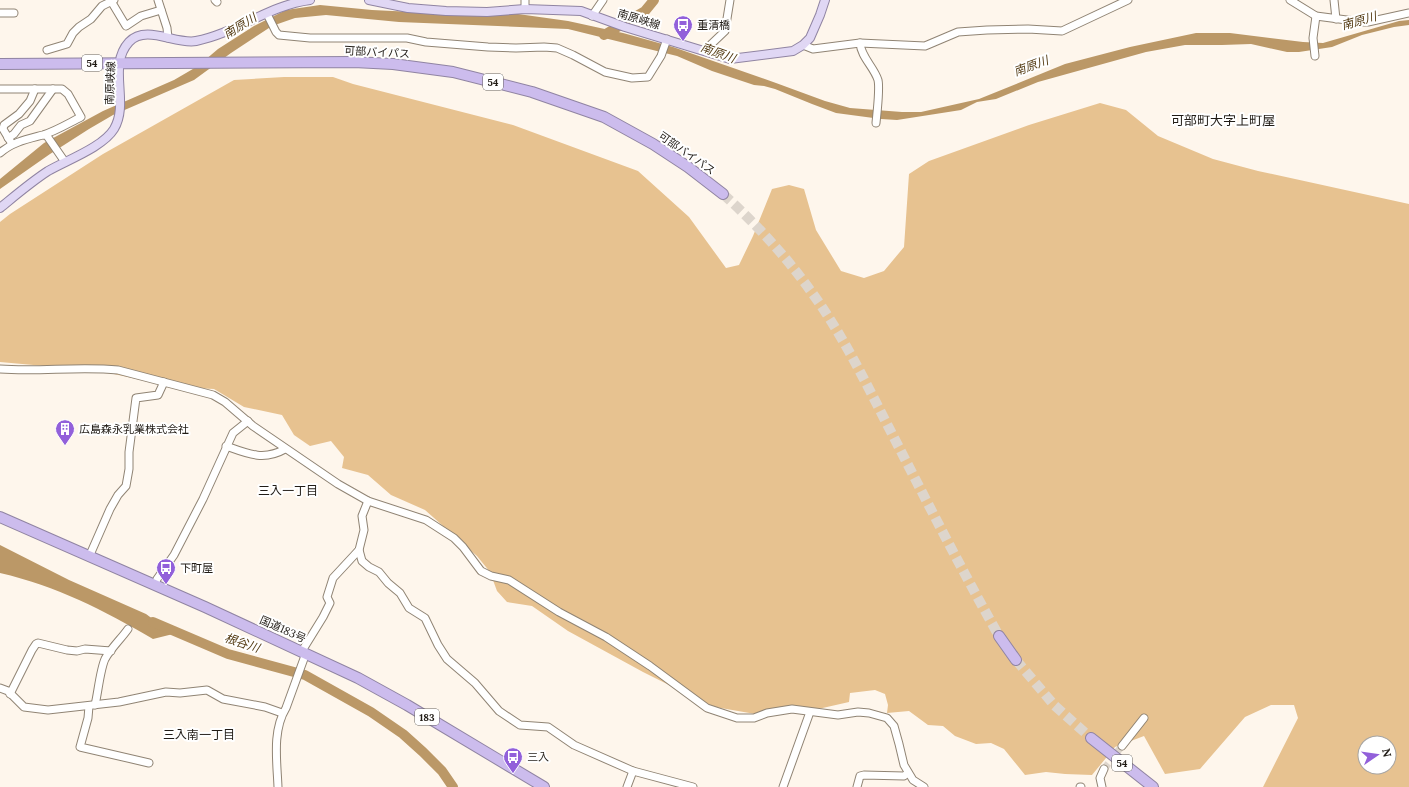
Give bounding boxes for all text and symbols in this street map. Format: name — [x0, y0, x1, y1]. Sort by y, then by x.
street label: 南原峡線 — [616, 6, 662, 32]
water label: 南原川 — [1339, 8, 1380, 33]
water label: 南原川 — [220, 9, 261, 41]
bus stop icon: 重清橋 — [672, 14, 694, 42]
place label: 重清橋 — [697, 18, 730, 32]
water label: 南原川 — [699, 39, 740, 66]
street label: 可部バイパス — [344, 43, 410, 61]
water label: 南原川 — [1011, 52, 1052, 79]
road number: 54 — [82, 55, 102, 71]
street label: 南原峡線 — [102, 61, 118, 105]
road number: 54 — [483, 74, 503, 90]
district label: 可部町大字上町屋 — [1171, 112, 1275, 129]
street label: 可部バイパス — [656, 128, 718, 178]
building icon: 広島森永乳業株式会社 — [54, 418, 76, 446]
place label: 広島森永乳業株式会社 — [79, 422, 189, 436]
district label: 三入一丁目 — [258, 483, 318, 498]
bus stop icon: 下町屋 — [155, 557, 177, 585]
place label: 下町屋 — [180, 561, 213, 575]
street label: 国道183号 — [258, 613, 308, 645]
water label: 根谷川 — [223, 630, 263, 656]
road number: 183 — [415, 709, 439, 725]
district label: 三入南一丁目 — [163, 727, 235, 742]
north arrow — [1357, 735, 1397, 775]
bus stop icon: 三入 — [502, 746, 524, 774]
text: N — [1379, 747, 1395, 759]
place label: 三入 — [527, 750, 549, 764]
road number: 54 — [1112, 755, 1132, 771]

